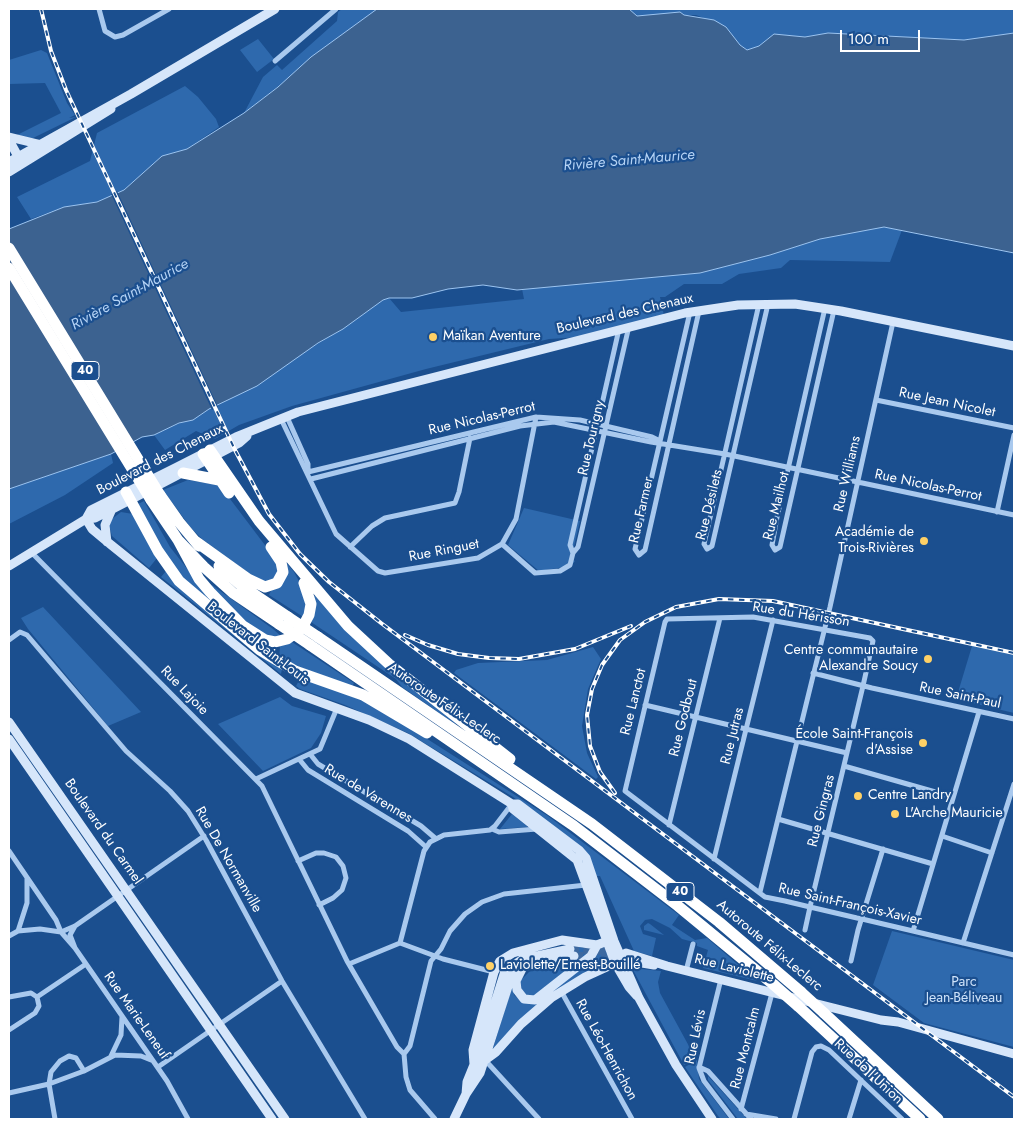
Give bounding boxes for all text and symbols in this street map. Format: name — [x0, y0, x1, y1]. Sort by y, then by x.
scale bar — [843, 20, 923, 52]
text: 100 m — [848, 28, 889, 50]
water label: Rivière Saint-Maurice — [563, 146, 695, 176]
water label: Rivière Saint-Maurice — [68, 255, 192, 335]
street label: Boulevard des Chenaux — [555, 290, 695, 338]
place label: Maïkan Aventure — [443, 329, 541, 345]
marker: Maïkan Aventure — [427, 331, 439, 343]
road number: 40 — [71, 362, 99, 381]
street label: Rue Jean Nicolet — [897, 385, 997, 421]
street label: Rue Nicolas-Perrot — [427, 399, 537, 439]
street label: Rue Tourigny — [575, 399, 609, 477]
street label: Boulevard des Chenaux — [94, 421, 226, 499]
street label: Rue Williams — [831, 434, 865, 514]
street label: Rue Nicolas-Perrot — [873, 466, 983, 506]
street label: Rue Désilets — [693, 468, 727, 542]
street label: Rue Mailhot — [760, 470, 794, 542]
street label: Rue Farmer — [626, 475, 658, 545]
place label: Académie de Trois-Rivières — [835, 525, 914, 558]
marker: Académie de Trois-Rivières — [918, 535, 930, 547]
street label: Rue Ringuet — [407, 536, 481, 566]
street label: Boulevard Saint-Louis — [204, 599, 312, 689]
street label: Rue du Hérisson — [751, 599, 851, 631]
place label: Centre communautaire Alexandre Soucy — [784, 643, 918, 676]
marker: Centre communautaire Alexandre Soucy — [922, 653, 934, 665]
street label: Autoroute Félix-Leclerc — [384, 660, 504, 748]
street label: Rue Lajoie — [157, 663, 211, 719]
street label: Rue Lanctot — [618, 667, 650, 737]
street label: Rue Godbout — [666, 677, 702, 759]
street label: Rue Saint-Paul — [918, 679, 1002, 713]
street label: Rue Jutras — [718, 706, 748, 766]
place label: École Saint-François d'Assise — [795, 727, 913, 760]
marker: École Saint-François d'Assise — [917, 737, 929, 749]
street label: Rue de Varennes — [321, 761, 415, 827]
street label: Rue Gingras — [805, 773, 839, 849]
street label: Boulevard du Carmel — [60, 776, 146, 888]
place label: Centre Landry — [868, 788, 951, 804]
marker: Centre Landry — [852, 790, 864, 802]
street label: Rue De Normanville — [191, 804, 265, 916]
place label: L'Arche Mauricie — [905, 806, 1003, 822]
marker: L'Arche Mauricie — [889, 808, 901, 820]
street label: Rue Saint-François-Xavier — [777, 880, 923, 930]
road number: 40 — [666, 882, 694, 902]
street label: Autoroute Félix-Leclerc — [713, 897, 825, 995]
street label: Rue Laviolette — [692, 951, 776, 987]
place label: Laviolette/Ernest-Bouillé — [500, 958, 640, 974]
marker: Laviolette/Ernest-Bouillé — [484, 960, 496, 972]
street label: Rue Marie-Leneuf — [100, 969, 172, 1063]
park label: Parc Jean-Béliveau — [926, 975, 1002, 1008]
street label: Rue Léo-Henrichon — [571, 997, 641, 1103]
street label: Rue Montcalm — [728, 1005, 764, 1091]
street label: Rue Lévis — [682, 1008, 710, 1066]
street label: Rue de l'Union — [830, 1036, 906, 1108]

